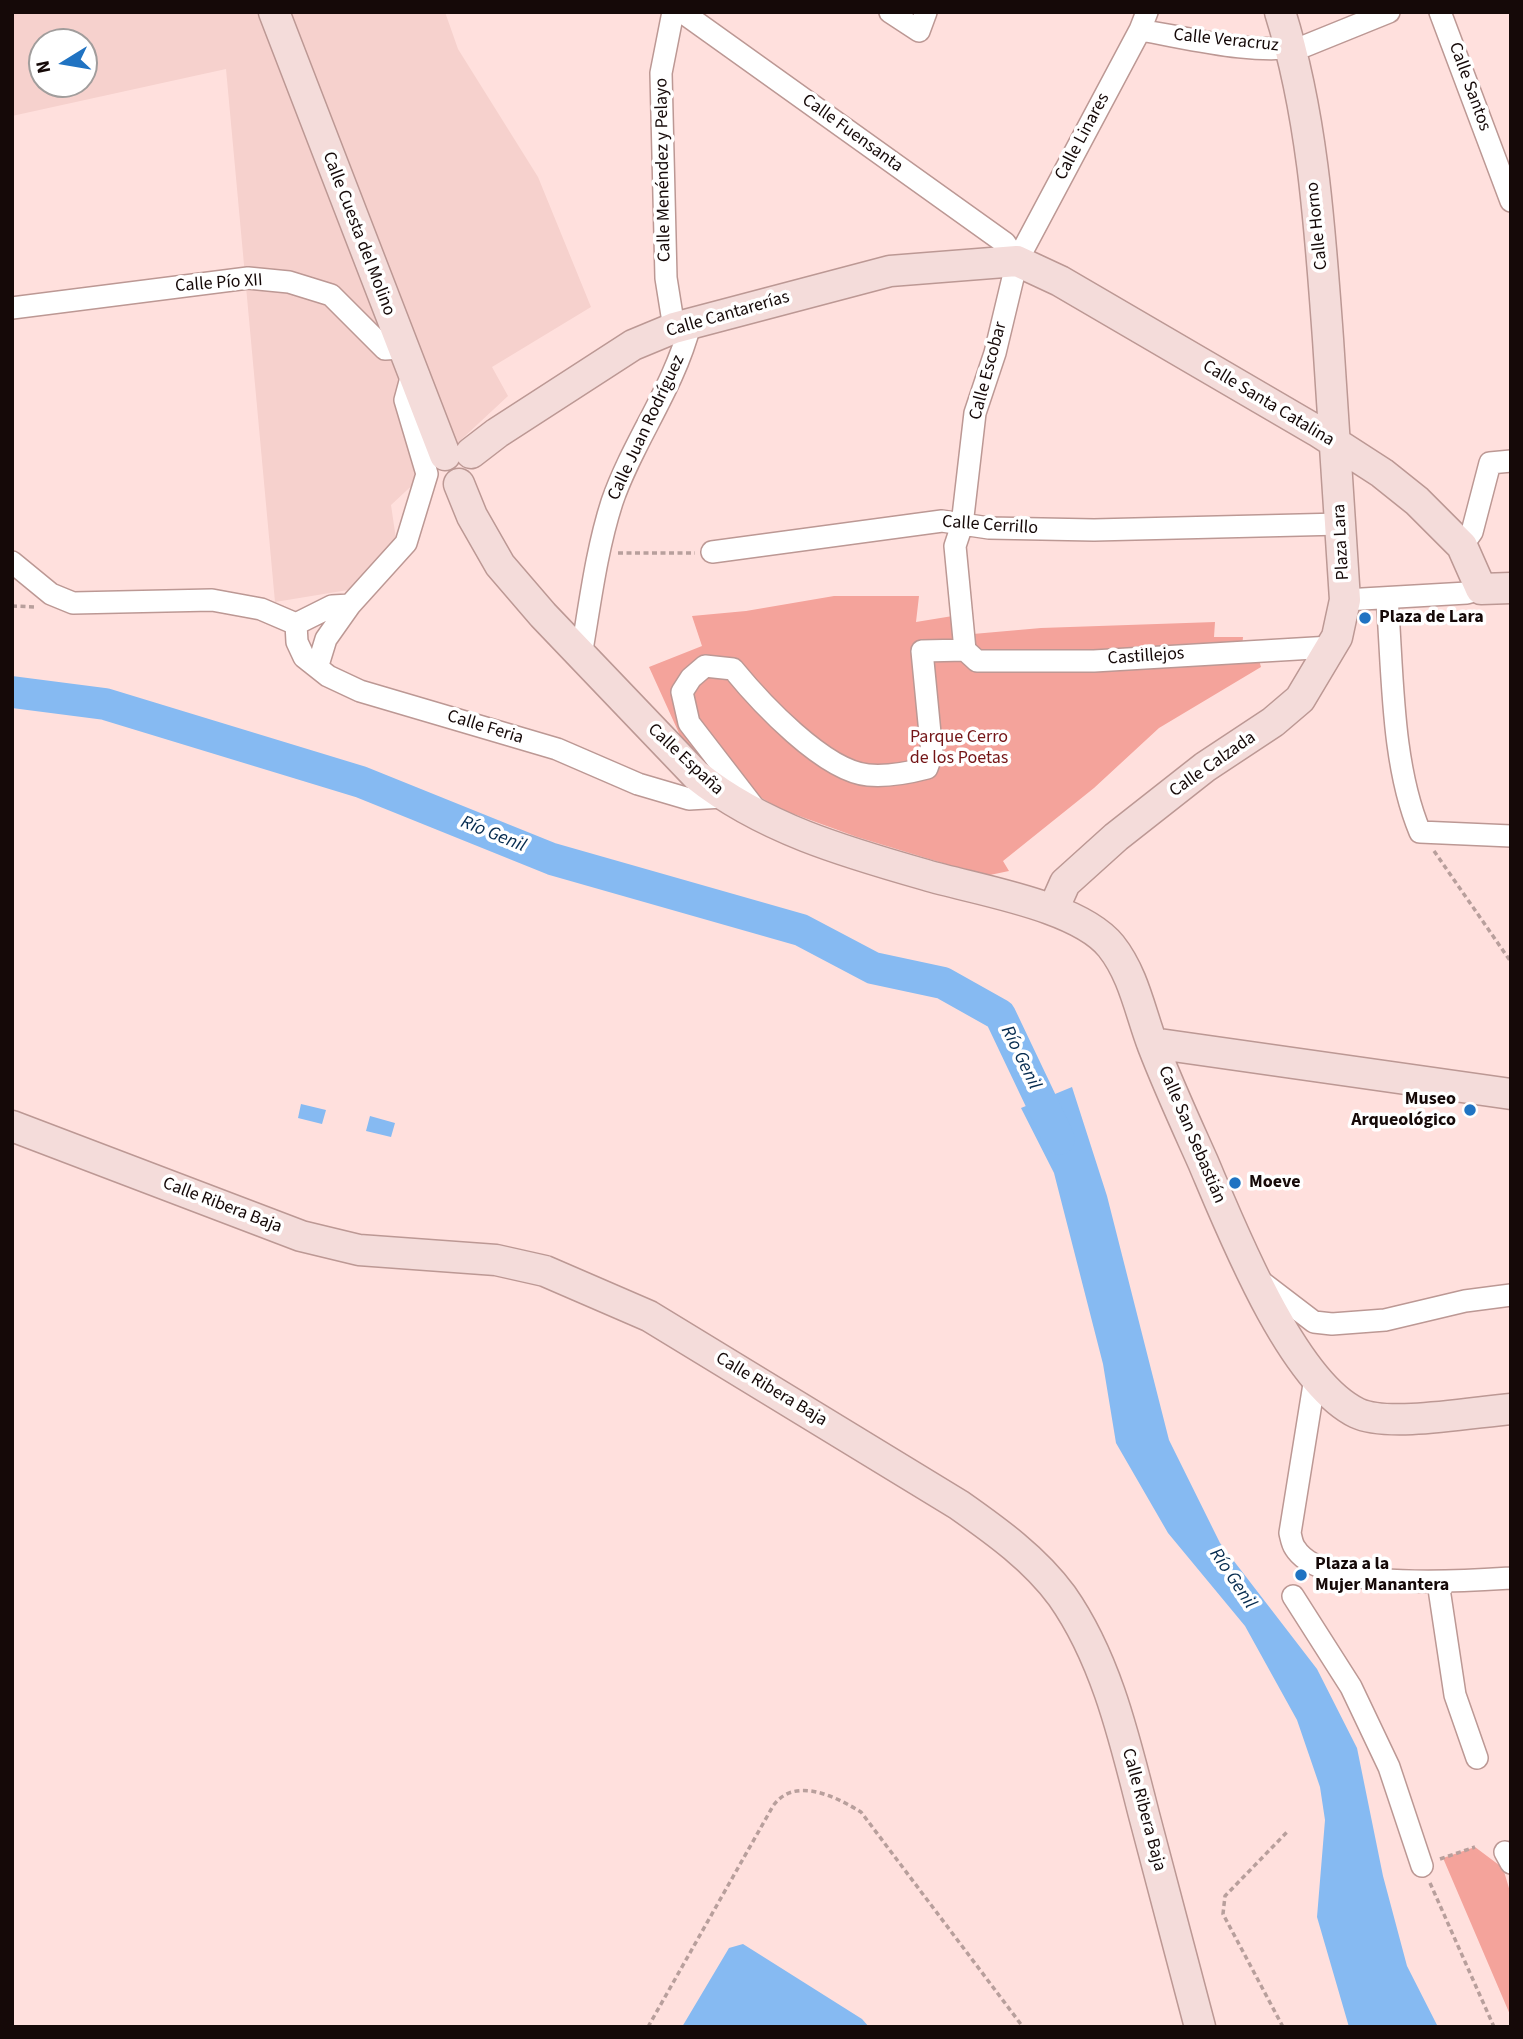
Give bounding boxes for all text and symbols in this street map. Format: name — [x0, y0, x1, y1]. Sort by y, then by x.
street label: Calle Veracruz — [1172, 25, 1280, 57]
north arrow — [28, 28, 98, 98]
street label: Calle Santos — [1443, 40, 1495, 134]
text: N — [29, 58, 58, 76]
street label: Calle Menéndez y Pelayo — [652, 78, 676, 262]
street label: Calle Fuensanta — [797, 90, 907, 178]
street label: Calle Linares — [1051, 90, 1115, 184]
street label: Calle Cuesta del Molino — [317, 149, 399, 319]
street label: Calle Horno — [1303, 181, 1333, 271]
street label: Calle Pío XII — [174, 270, 264, 298]
street label: Calle Cantarerías — [664, 287, 792, 343]
street label: Calle Escobar — [966, 320, 1012, 422]
street label: Calle Juan Rodríguez — [604, 352, 690, 504]
street label: Calle Santa Catalina — [1198, 356, 1338, 452]
street label: Plaza Lara — [1329, 503, 1355, 581]
street label: Calle Cerrillo — [941, 512, 1039, 540]
place label: Plaza de Lara — [1379, 607, 1484, 629]
marker: Plaza de Lara — [1357, 610, 1373, 626]
street label: Castillejos — [1107, 644, 1185, 670]
street label: Calle Feria — [444, 706, 526, 750]
street label: Calle España — [643, 719, 727, 801]
park label: Parque Cerro de los Poetas — [910, 727, 1008, 770]
street label: Calle Calzada — [1166, 727, 1260, 803]
water label: Río Genil — [457, 812, 529, 858]
water label: Río Genil — [995, 1022, 1045, 1094]
street label: Calle San Sebastián — [1152, 1063, 1230, 1207]
place label: Museo Arqueológico — [1351, 1089, 1456, 1132]
marker: Museo Arqueológico — [1462, 1102, 1478, 1118]
place label: Moeve — [1249, 1172, 1301, 1194]
street label: Calle Ribera Baja — [159, 1173, 285, 1239]
marker: Moeve — [1227, 1175, 1243, 1191]
street label: Calle Ribera Baja — [711, 1348, 831, 1432]
water label: Río Genil — [1204, 1544, 1260, 1614]
place label: Plaza a la Mujer Manantera — [1315, 1554, 1449, 1596]
marker: Plaza a la Mujer Manantera — [1293, 1567, 1309, 1583]
street label: Calle Ribera Baja — [1116, 1746, 1170, 1874]

